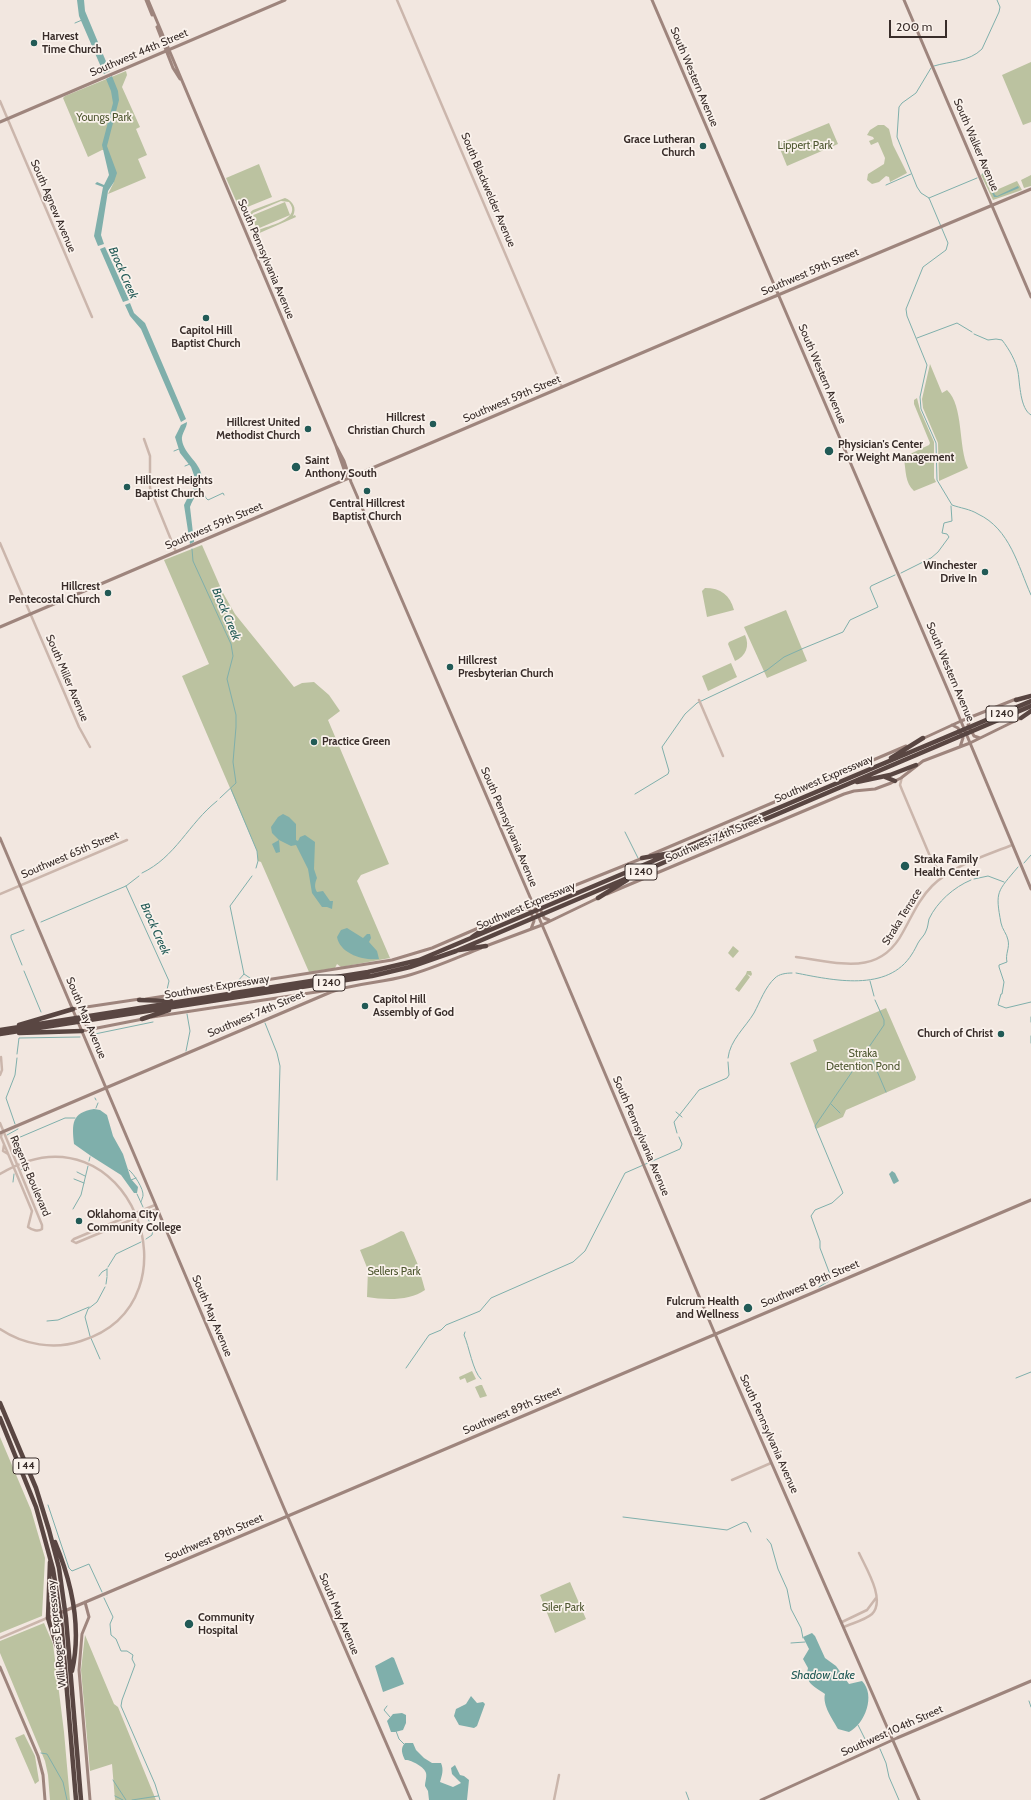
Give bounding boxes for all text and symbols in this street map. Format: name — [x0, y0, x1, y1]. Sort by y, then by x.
scale bar — [891, 12, 949, 38]
text: 200 m — [896, 19, 932, 34]
street label: South Western Avenue — [667, 25, 721, 129]
street label: Southwest 44th Street — [88, 26, 190, 80]
place label: Harvest Time Church — [42, 30, 102, 56]
marker: Harvest Time Church — [29, 38, 39, 48]
street label: South Walker Avenue — [951, 97, 1001, 193]
park label: Youngs Park — [76, 111, 132, 125]
street label: South Blackwelder Avenue — [458, 131, 518, 249]
place label: Grace Lutheran Church — [624, 133, 695, 159]
park label: Lippert Park — [777, 139, 833, 153]
marker: Grace Lutheran Church — [698, 141, 708, 151]
street label: South Agnew Avenue — [27, 158, 79, 254]
street label: South Pennsylvania Avenue — [235, 197, 297, 321]
water label: Brock Creek — [105, 245, 141, 301]
street label: Southwest 59th Street — [759, 245, 861, 299]
marker: Capitol Hill Baptist Church — [201, 313, 211, 323]
street label: South Western Avenue — [795, 322, 849, 426]
place label: Capitol Hill Baptist Church — [171, 324, 241, 350]
street label: Southwest 59th Street — [461, 372, 563, 426]
place label: Hillcrest Christian Church — [347, 411, 425, 437]
place label: Hillcrest United Methodist Church — [216, 416, 300, 442]
marker: Hillcrest Christian Church — [428, 419, 438, 429]
marker: Hillcrest United Methodist Church — [303, 424, 313, 434]
place label: Physician's Center For Weight Management — [838, 438, 954, 464]
marker: Physician's Center For Weight Management — [823, 445, 835, 457]
place label: Saint Anthony South — [305, 454, 377, 480]
marker: Saint Anthony South — [290, 461, 302, 473]
place label: Hillcrest Heights Baptist Church — [135, 474, 213, 500]
marker: Hillcrest Heights Baptist Church — [122, 482, 132, 492]
marker: Central Hillcrest Baptist Church — [362, 486, 372, 496]
place label: Central Hillcrest Baptist Church — [329, 497, 405, 523]
street label: Southwest 59th Street — [163, 499, 265, 553]
place label: Winchester Drive In — [923, 559, 977, 585]
marker: Winchester Drive In — [980, 567, 990, 577]
place label: Hillcrest Pentecostal Church — [9, 580, 100, 606]
water label: Brock Creek — [209, 586, 243, 642]
marker: Hillcrest Pentecostal Church — [103, 588, 113, 598]
street label: South Western Avenue — [923, 620, 977, 724]
street label: South Miller Avenue — [43, 633, 91, 723]
place label: Hillcrest Presbyterian Church — [458, 654, 554, 680]
marker: Hillcrest Presbyterian Church — [445, 662, 455, 672]
road number: I 240 — [986, 706, 1018, 722]
place label: Practice Green — [322, 735, 390, 749]
marker: Practice Green — [309, 737, 319, 747]
street label: Southwest Expressway — [773, 752, 875, 806]
street label: South Pennsylvania Avenue — [478, 765, 540, 889]
street label: Southwest 74th Street — [664, 813, 764, 865]
street label: Southwest 65th Street — [19, 828, 121, 882]
place label: Straka Family Health Center — [914, 853, 980, 879]
marker: Straka Family Health Center — [899, 860, 911, 872]
road number: I 240 — [625, 864, 657, 880]
street label: Southwest Expressway — [475, 879, 577, 933]
street label: Straka Terrace — [879, 886, 925, 948]
water label: Brock Creek — [137, 901, 173, 957]
street label: Southwest Expressway — [164, 972, 270, 1002]
street label: South May Avenue — [63, 975, 109, 1061]
road number: I 240 — [313, 975, 345, 991]
street label: Southwest 74th Street — [206, 988, 306, 1040]
place label: Capitol Hill Assembly of God — [373, 993, 454, 1019]
marker: Capitol Hill Assembly of God — [360, 1001, 370, 1011]
place label: Church of Christ — [917, 1027, 993, 1041]
marker: Church of Christ — [996, 1029, 1006, 1039]
park label: Straka Detention Pond — [826, 1047, 900, 1073]
street label: South Pennsylvania Avenue — [610, 1074, 672, 1198]
street label: Regents Boulevard — [7, 1134, 53, 1218]
place label: Oklahoma City Community College — [87, 1208, 181, 1234]
marker: Oklahoma City Community College — [74, 1216, 84, 1226]
street label: Southwest 89th Street — [759, 1257, 861, 1311]
park label: Sellers Park — [367, 1265, 421, 1279]
street label: South May Avenue — [189, 1273, 235, 1359]
place label: Fulcrum Health and Wellness — [666, 1295, 739, 1321]
marker: Fulcrum Health and Wellness — [742, 1302, 754, 1314]
street label: South Pennsylvania Avenue — [737, 1372, 801, 1496]
street label: Southwest 89th Street — [461, 1384, 563, 1438]
road number: I 44 — [13, 1458, 39, 1474]
street label: Southwest 89th Street — [163, 1511, 265, 1565]
street label: South May Avenue — [316, 1571, 362, 1657]
street label: Will Rogers Expressway — [45, 1579, 69, 1689]
park label: Siler Park — [542, 1601, 584, 1615]
place label: Community Hospital — [198, 1611, 254, 1637]
marker: Community Hospital — [183, 1618, 195, 1630]
water label: Shadow Lake — [791, 1668, 855, 1682]
street label: Southwest 104th Street — [839, 1703, 945, 1759]

